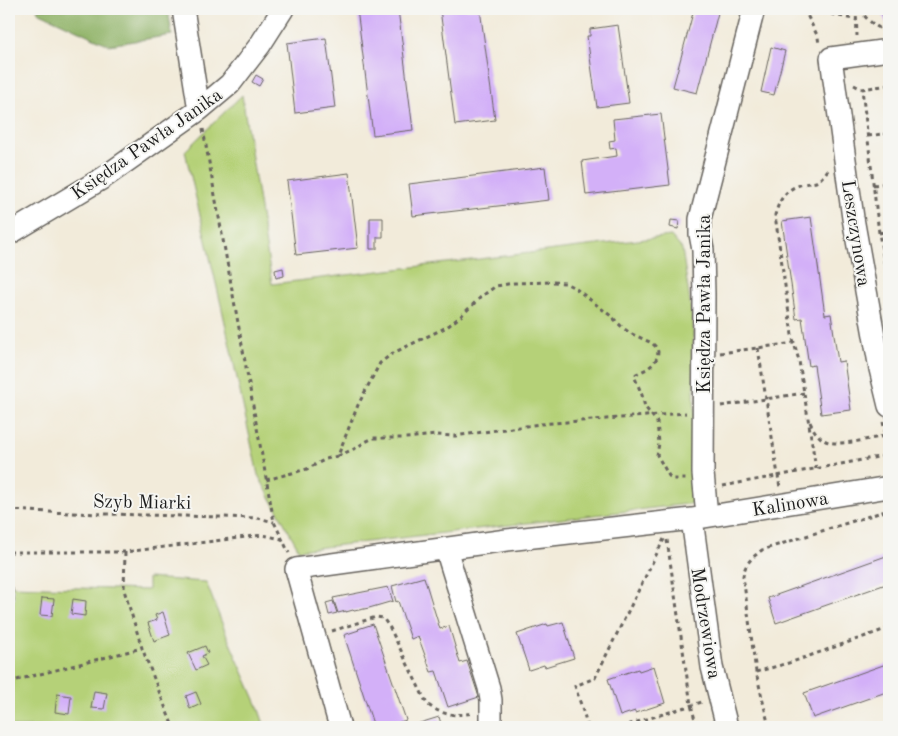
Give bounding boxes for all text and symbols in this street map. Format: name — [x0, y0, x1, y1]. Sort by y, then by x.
street label: Księdza Pawła Janika — [68, 85, 227, 204]
street label: Leszczynowa — [837, 179, 872, 289]
street label: Księdza Pawła Janika — [696, 214, 715, 394]
street label: Kalinowa — [751, 490, 830, 521]
street label: Szyb Miarki — [93, 493, 191, 514]
street label: Modrzewiowa — [686, 566, 723, 681]

